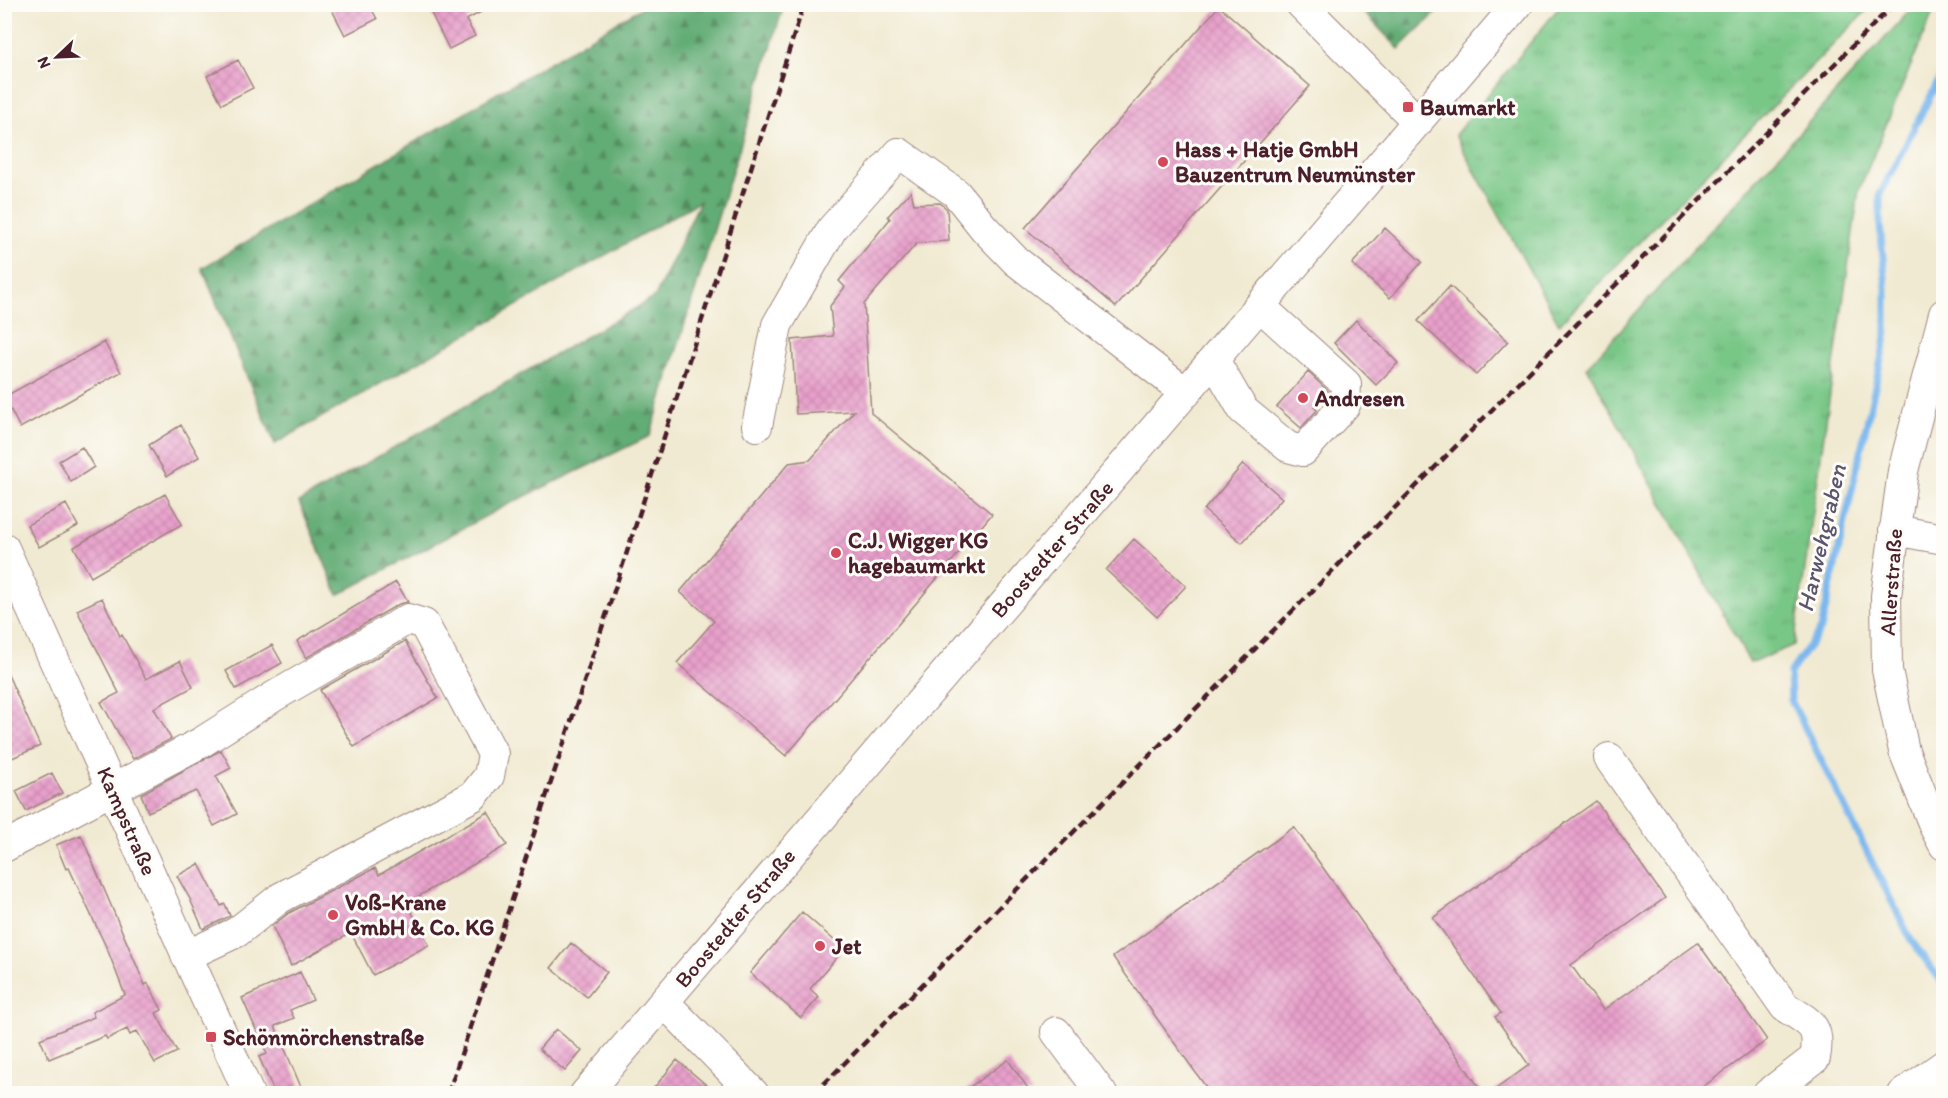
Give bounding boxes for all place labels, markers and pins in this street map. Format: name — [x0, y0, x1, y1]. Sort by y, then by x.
place label: Baumarkt — [1420, 94, 1516, 121]
marker: Baumarkt — [1401, 100, 1415, 114]
place label: Hass + Hatje GmbH Bauzentrum Neumünster — [1175, 136, 1416, 188]
marker: Hass + Hatje GmbH Bauzentrum Neumünster — [1156, 155, 1170, 169]
place label: Andresen — [1314, 385, 1405, 412]
marker: Andresen — [1296, 391, 1310, 405]
place label: C.J. Wigger KG hagebaumarkt — [848, 527, 988, 579]
marker: C.J. Wigger KG hagebaumarkt — [829, 546, 843, 560]
place label: Voß-Krane GmbH & Co. KG — [345, 889, 494, 941]
marker: Voß-Krane GmbH & Co. KG — [326, 908, 340, 922]
place label: Jet — [831, 933, 862, 960]
marker: Jet — [813, 939, 827, 953]
place label: Schönmörchenstraße — [223, 1024, 425, 1051]
marker: Schönmörchenstraße — [204, 1030, 218, 1044]

